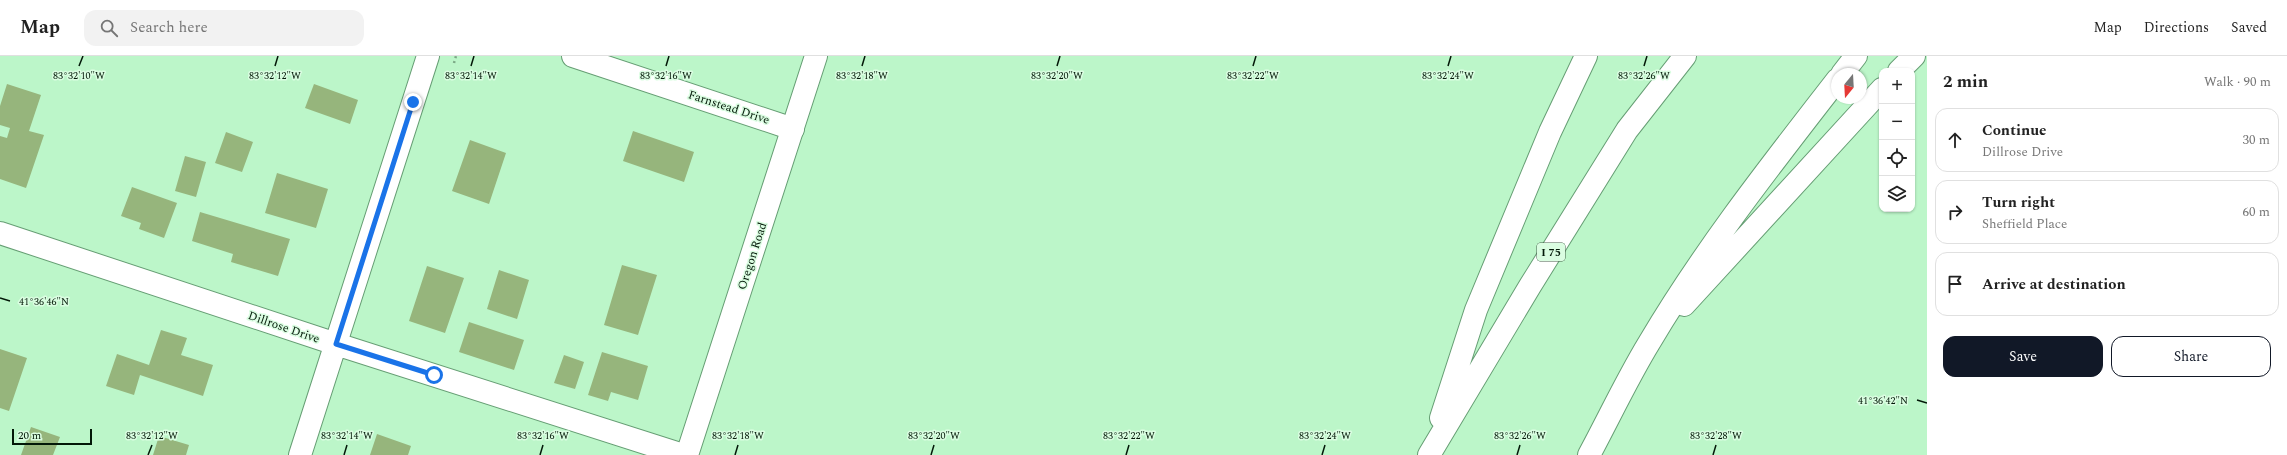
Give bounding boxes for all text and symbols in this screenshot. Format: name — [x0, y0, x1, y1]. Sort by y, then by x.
search box — [84, 10, 364, 46]
text: Map — [20, 13, 60, 42]
text: Search here — [130, 16, 208, 39]
icon: search — [98, 17, 120, 39]
text: Map — [2094, 17, 2122, 38]
text: Directions — [2144, 17, 2209, 38]
text: Saved — [2231, 17, 2267, 38]
text: 83°32'10"W — [53, 68, 105, 84]
text: 83°32'12"W — [249, 68, 301, 84]
text: 83°32'14"W — [445, 68, 497, 84]
text: 83°32'16"W — [640, 68, 692, 84]
text: 83°32'18"W — [836, 68, 888, 84]
text: 83°32'20"W — [1031, 68, 1083, 84]
text: 83°32'22"W — [1227, 68, 1279, 84]
text: 83°32'24"W — [1422, 68, 1474, 84]
text: 83°32'26"W — [1618, 68, 1670, 84]
north arrow — [1831, 68, 1867, 104]
map controls — [1879, 68, 1915, 212]
button: + — [1879, 68, 1915, 104]
text: 2 min — [1943, 69, 1988, 95]
text: Walk · 90 m — [2204, 72, 2271, 92]
street label: Farnstead Drive — [686, 85, 772, 130]
route end — [404, 93, 422, 111]
button: − — [1879, 104, 1915, 140]
text: Continue — [1982, 119, 2047, 142]
icon: ahead — [1944, 129, 1966, 151]
text: 30 m — [2243, 130, 2270, 150]
button: locate — [1879, 140, 1915, 176]
text: Dillrose Drive — [1982, 142, 2063, 162]
button: layers — [1879, 176, 1915, 212]
text: Turn right — [1982, 191, 2055, 214]
icon: right — [1944, 201, 1966, 223]
text: 60 m — [2243, 202, 2270, 222]
text: Sheffield Place — [1982, 214, 2067, 234]
street label: Oregon Road — [733, 220, 772, 292]
road number: I 75 — [1537, 243, 1565, 261]
icon: arrive — [1944, 273, 1966, 295]
text: Arrive at destination — [1982, 273, 2126, 296]
text: 41°36'46"N — [19, 294, 69, 310]
street label: Dillrose Drive — [245, 306, 322, 349]
button: Save — [1943, 336, 2103, 377]
button: Share — [2111, 336, 2271, 377]
route start — [425, 366, 443, 384]
text: 41°36'42"N — [1858, 393, 1908, 409]
scale bar — [12, 427, 92, 446]
text: 20 m — [18, 427, 41, 444]
text: 83°32'12"W — [126, 428, 178, 444]
text: 83°32'14"W — [321, 428, 373, 444]
text: 83°32'16"W — [517, 428, 569, 444]
text: 83°32'18"W — [712, 428, 764, 444]
text: 83°32'20"W — [908, 428, 960, 444]
text: 83°32'22"W — [1103, 428, 1155, 444]
text: 83°32'24"W — [1299, 428, 1351, 444]
text: 83°32'26"W — [1494, 428, 1546, 444]
text: 83°32'28"W — [1690, 428, 1742, 444]

